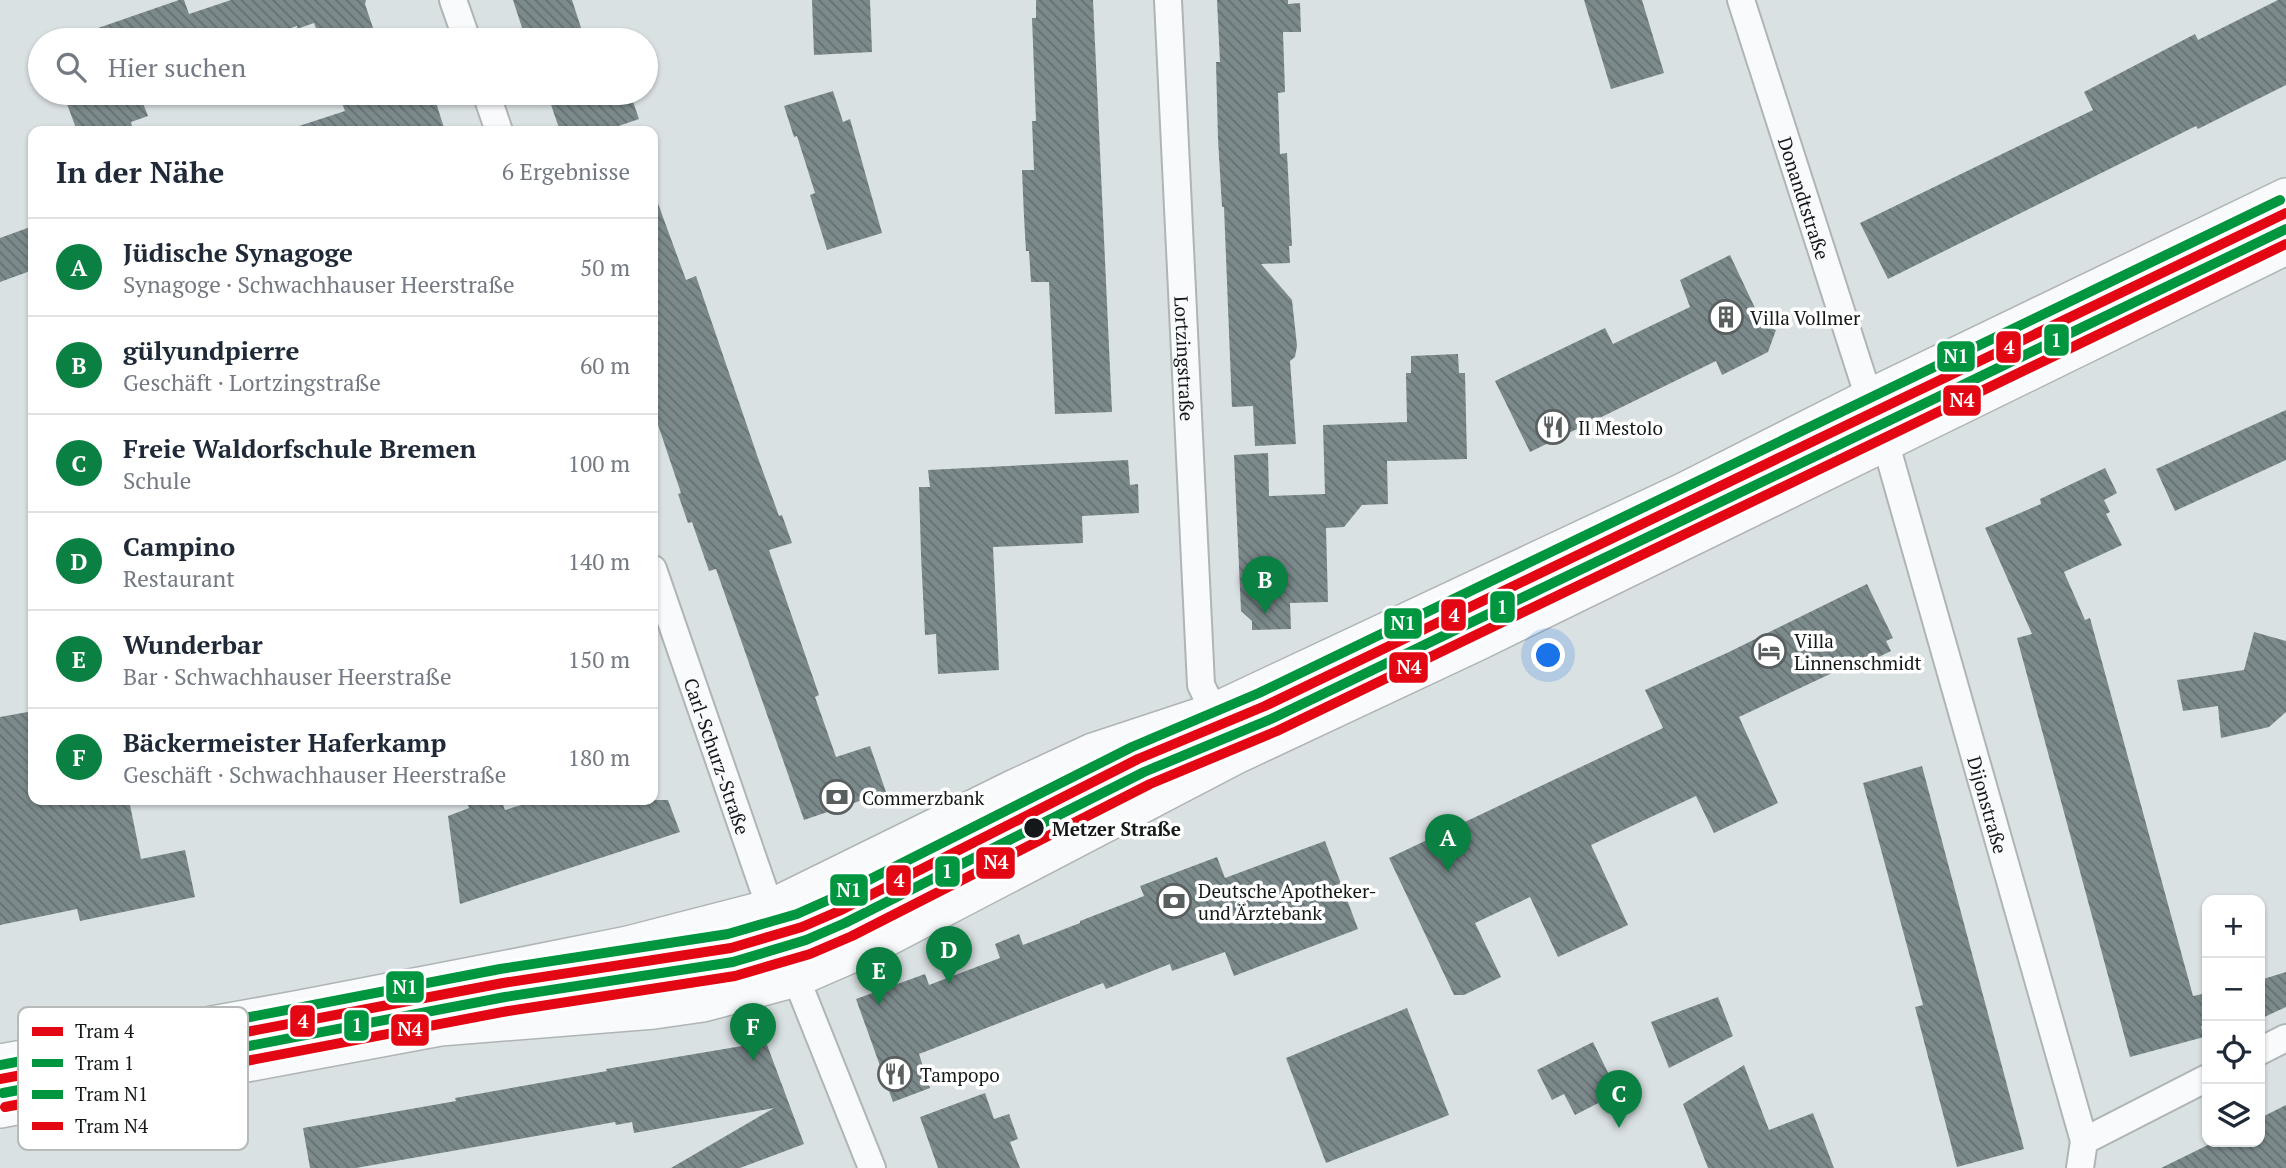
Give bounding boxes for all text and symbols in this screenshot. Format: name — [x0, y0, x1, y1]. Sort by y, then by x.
search box — [28, 28, 658, 105]
icon: search — [52, 48, 90, 86]
text: Hier suchen — [108, 50, 246, 84]
street label: Donandtstraße — [1773, 133, 1836, 263]
text: In der Nähe — [56, 152, 224, 192]
text: 6 Ergebnisse — [502, 156, 630, 187]
text: Jüdische Synagoge — [123, 235, 353, 269]
text: A — [71, 252, 87, 283]
text: 50 m — [580, 252, 630, 283]
text: Synagoge · Schwachhauser Heerstraße — [123, 269, 515, 300]
street label: Lortzingstraße — [1170, 295, 1201, 422]
building icon: Villa Vollmer — [1707, 298, 1745, 336]
place label: Villa Vollmer — [1750, 305, 1861, 330]
line badge: 1 — [2043, 323, 2070, 357]
text: 1 — [2051, 327, 2061, 352]
line badge: 4 — [1995, 330, 2022, 364]
text: gülyundpierre — [123, 333, 300, 367]
text: 4 — [2004, 334, 2015, 359]
line badge: N1 — [1936, 340, 1976, 373]
text: N1 — [1943, 343, 1969, 368]
text: B — [72, 350, 86, 381]
text: 60 m — [580, 350, 630, 381]
text: Geschäft · Lortzingstraße — [123, 367, 381, 398]
line badge: N4 — [1942, 384, 1982, 417]
text: N4 — [1949, 387, 1975, 412]
restaurant icon: Il Mestolo — [1534, 408, 1572, 446]
place label: Il Mestolo — [1578, 415, 1663, 440]
text: Freie Waldorfschule Bremen — [123, 431, 476, 465]
text: C — [72, 448, 87, 479]
text: 100 m — [568, 448, 630, 479]
text: Schule — [123, 465, 191, 496]
text: Campino — [123, 529, 235, 563]
text: D — [71, 546, 87, 577]
text: 140 m — [568, 546, 630, 577]
pin: B — [1242, 556, 1288, 614]
text: Restaurant — [123, 563, 235, 594]
line badge: 1 — [1489, 590, 1516, 624]
text: 1 — [1497, 594, 1507, 619]
line badge: 4 — [1440, 598, 1467, 632]
text: 4 — [1449, 602, 1460, 627]
line badge: N1 — [1383, 607, 1423, 640]
text: N1 — [1390, 610, 1416, 635]
text: Wunderbar — [123, 627, 263, 661]
place label: Villa Linnenschmidt — [1794, 628, 1922, 675]
hotel icon: Villa Linnenschmidt — [1750, 632, 1788, 670]
your location — [1531, 638, 1565, 672]
text: E — [72, 644, 86, 675]
text: 150 m — [568, 644, 630, 675]
line badge: N4 — [1388, 651, 1429, 684]
text: N4 — [1396, 654, 1422, 679]
text: Bar · Schwachhauser Heerstraße — [123, 661, 452, 692]
street label: Carl-Schurz-Straße — [679, 674, 756, 838]
text: Bäckermeister Haferkamp — [123, 725, 446, 759]
text: F — [72, 742, 86, 773]
text: 180 m — [568, 742, 630, 773]
street label: Dijonstraße — [1963, 753, 2014, 856]
text: Geschäft · Schwachhauser Heerstraße — [123, 759, 506, 790]
bank icon: Commerzbank — [818, 778, 856, 816]
place label: Commerzbank — [862, 785, 984, 810]
pin: A — [1425, 814, 1471, 872]
marker: Metzer Straße — [1022, 816, 1046, 840]
place label: Metzer Straße — [1052, 816, 1181, 841]
line badge: N4 — [975, 846, 1016, 880]
text: N4 — [983, 849, 1009, 874]
line badge: 1 — [934, 855, 961, 888]
text: 1 — [942, 858, 952, 883]
line badge: 4 — [885, 864, 912, 897]
text: 4 — [894, 867, 905, 892]
line badge: N1 — [829, 873, 869, 907]
text: N1 — [836, 877, 862, 902]
place label: Deutsche Apotheker- und Ärztebank — [1198, 878, 1377, 925]
bank icon: Deutsche Apotheker- und Ärztebank — [1155, 882, 1193, 920]
map controls — [2202, 895, 2265, 1147]
button: + — [2202, 895, 2265, 958]
pin: D — [926, 926, 972, 984]
pin: E — [856, 947, 902, 1005]
button: − — [2202, 958, 2265, 1021]
line badge: N1 — [385, 970, 425, 1004]
text: N1 — [392, 974, 418, 999]
pin: F — [730, 1003, 776, 1061]
line badge: 4 — [289, 1004, 316, 1038]
legend — [18, 1007, 248, 1150]
text: 4 — [298, 1008, 309, 1033]
line badge: 1 — [343, 1009, 370, 1042]
text: 1 — [352, 1012, 362, 1037]
line badge: N4 — [390, 1013, 430, 1047]
text: N4 — [397, 1016, 423, 1041]
text: Tram 4 — [75, 1018, 135, 1043]
button: locate — [2202, 1021, 2265, 1084]
text: Tram 1 — [75, 1050, 134, 1075]
restaurant icon: Tampopo — [876, 1055, 914, 1093]
place label: Tampopo — [920, 1062, 1000, 1087]
pin: C — [1596, 1070, 1642, 1128]
text: Tram N1 — [75, 1081, 148, 1106]
button: layers — [2202, 1084, 2265, 1147]
text: Tram N4 — [75, 1113, 149, 1138]

